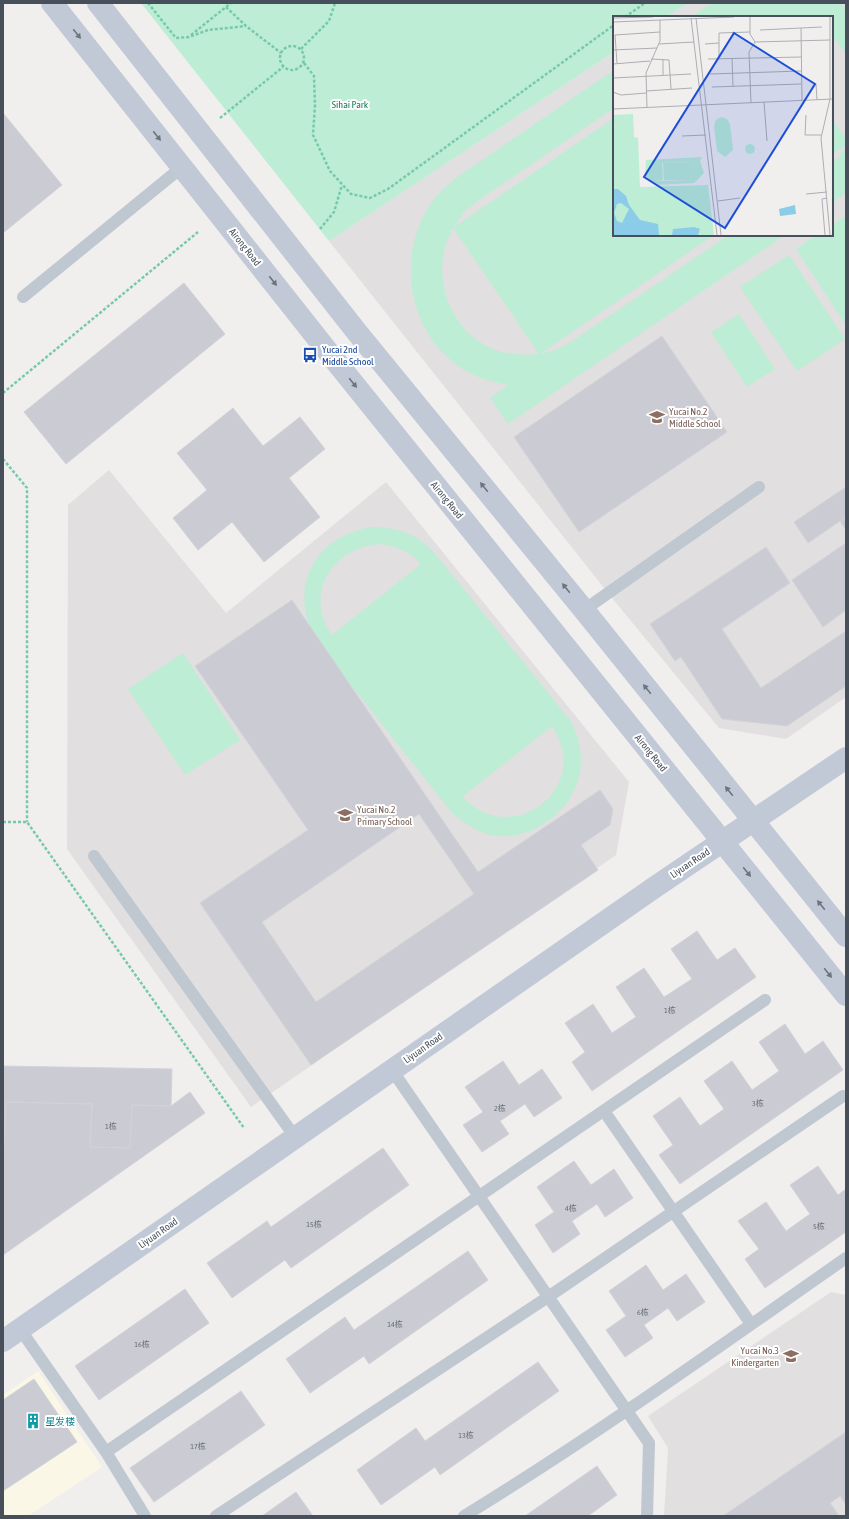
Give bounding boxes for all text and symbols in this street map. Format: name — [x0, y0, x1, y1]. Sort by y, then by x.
inset map — [613, 16, 833, 236]
one-way arrow — [72, 28, 81, 39]
park label: Sihai Park — [332, 99, 369, 110]
one-way arrow — [153, 130, 162, 141]
street label: Airong Road — [227, 226, 263, 268]
one-way arrow — [268, 276, 277, 287]
place label: Yucai 2nd Middle School — [322, 344, 374, 367]
bus stop icon: Yucai 2nd Middle School — [301, 346, 319, 364]
one-way arrow — [349, 378, 358, 389]
place label: Yucai No.2 Middle School — [669, 406, 721, 429]
school or university icon: Yucai No.2 Middle School — [648, 408, 666, 426]
street label: Airong Road — [429, 479, 465, 521]
one-way arrow — [479, 482, 488, 493]
one-way arrow — [562, 583, 571, 593]
one-way arrow — [643, 684, 652, 695]
street label: Airong Road — [633, 732, 669, 774]
one-way arrow — [724, 785, 733, 796]
place label: Yucai No.2 Primary School — [357, 804, 413, 827]
school or university icon: Yucai No.2 Primary School — [336, 806, 354, 824]
street label: Liyuan Road — [668, 846, 712, 880]
one-way arrow — [743, 866, 751, 877]
one-way arrow — [817, 900, 826, 911]
one-way arrow — [824, 968, 833, 979]
house number: 1栋 — [664, 1005, 676, 1015]
street label: Liyuan Road — [401, 1030, 445, 1065]
house number: 3栋 — [752, 1098, 764, 1108]
house number: 2栋 — [494, 1103, 506, 1113]
house number: 1栋 — [105, 1121, 117, 1131]
house number: 4栋 — [565, 1203, 577, 1213]
street label: Liyuan Road — [136, 1215, 180, 1250]
house number: 15栋 — [306, 1219, 322, 1229]
house number: 5栋 — [813, 1221, 825, 1231]
house number: 6栋 — [637, 1307, 649, 1317]
house number: 14栋 — [387, 1319, 403, 1329]
house number: 16栋 — [134, 1339, 150, 1349]
place label: Yucai No.3 Kindergarten — [731, 1345, 779, 1368]
school or university icon: Yucai No.3 Kindergarten — [782, 1347, 800, 1365]
building icon: 星发楼 — [24, 1412, 42, 1430]
place label: 星发楼 — [45, 1416, 75, 1427]
house number: 13栋 — [458, 1430, 474, 1440]
house number: 17栋 — [190, 1441, 206, 1451]

